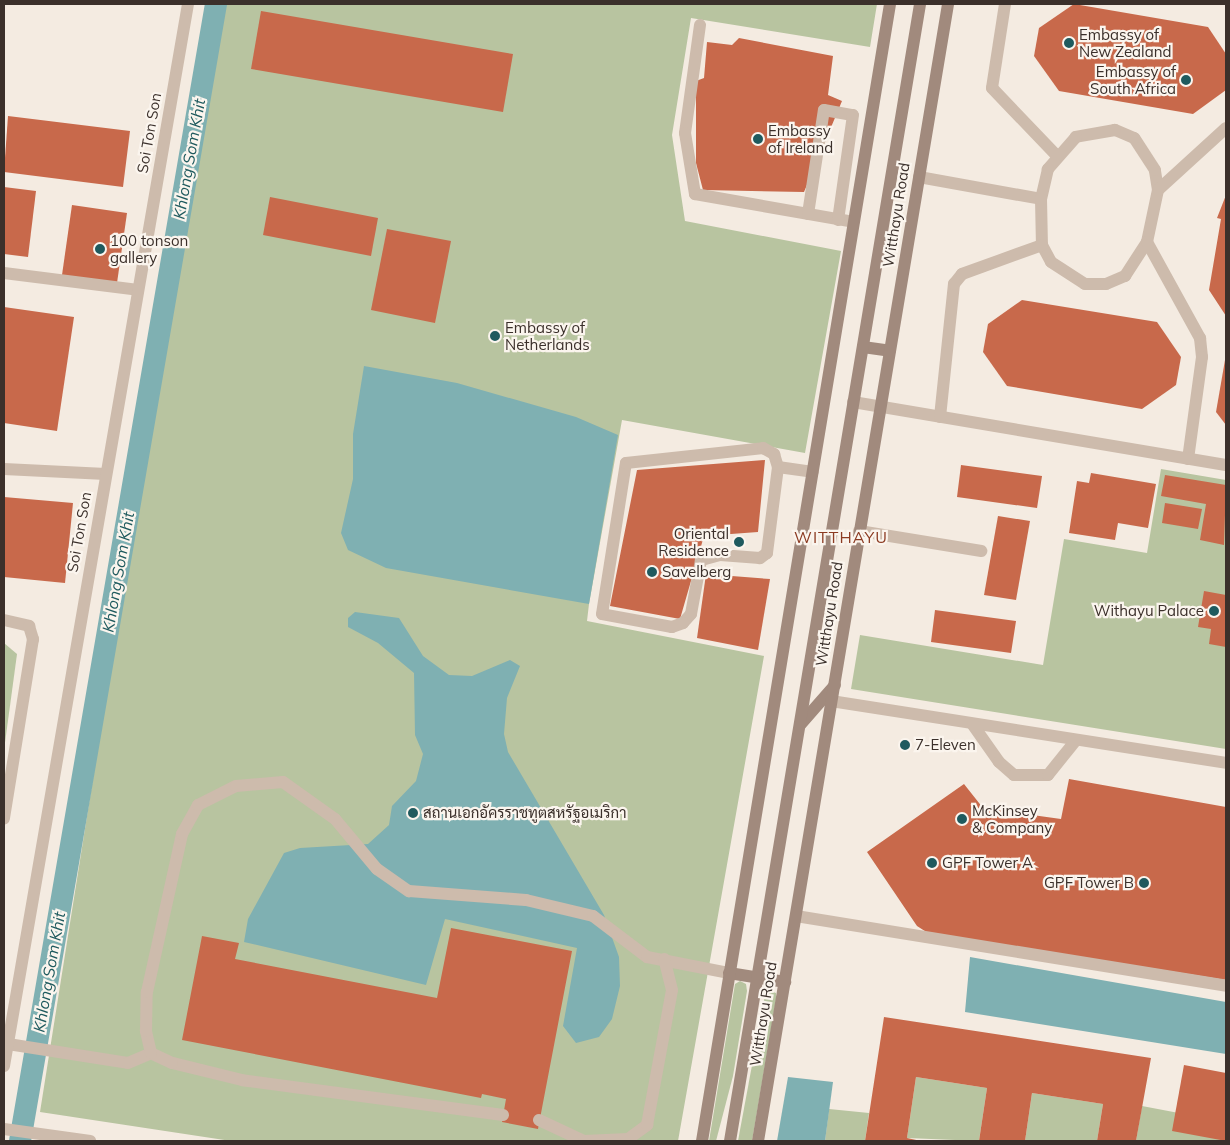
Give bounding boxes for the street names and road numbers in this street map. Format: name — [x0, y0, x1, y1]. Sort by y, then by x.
street label: Soi Ton Son — [133, 91, 165, 175]
street label: Witthayu Road — [879, 161, 913, 269]
street label: Soi Ton Son — [63, 490, 95, 574]
street label: Witthayu Road — [812, 560, 846, 668]
street label: Witthayu Road — [746, 960, 780, 1068]

